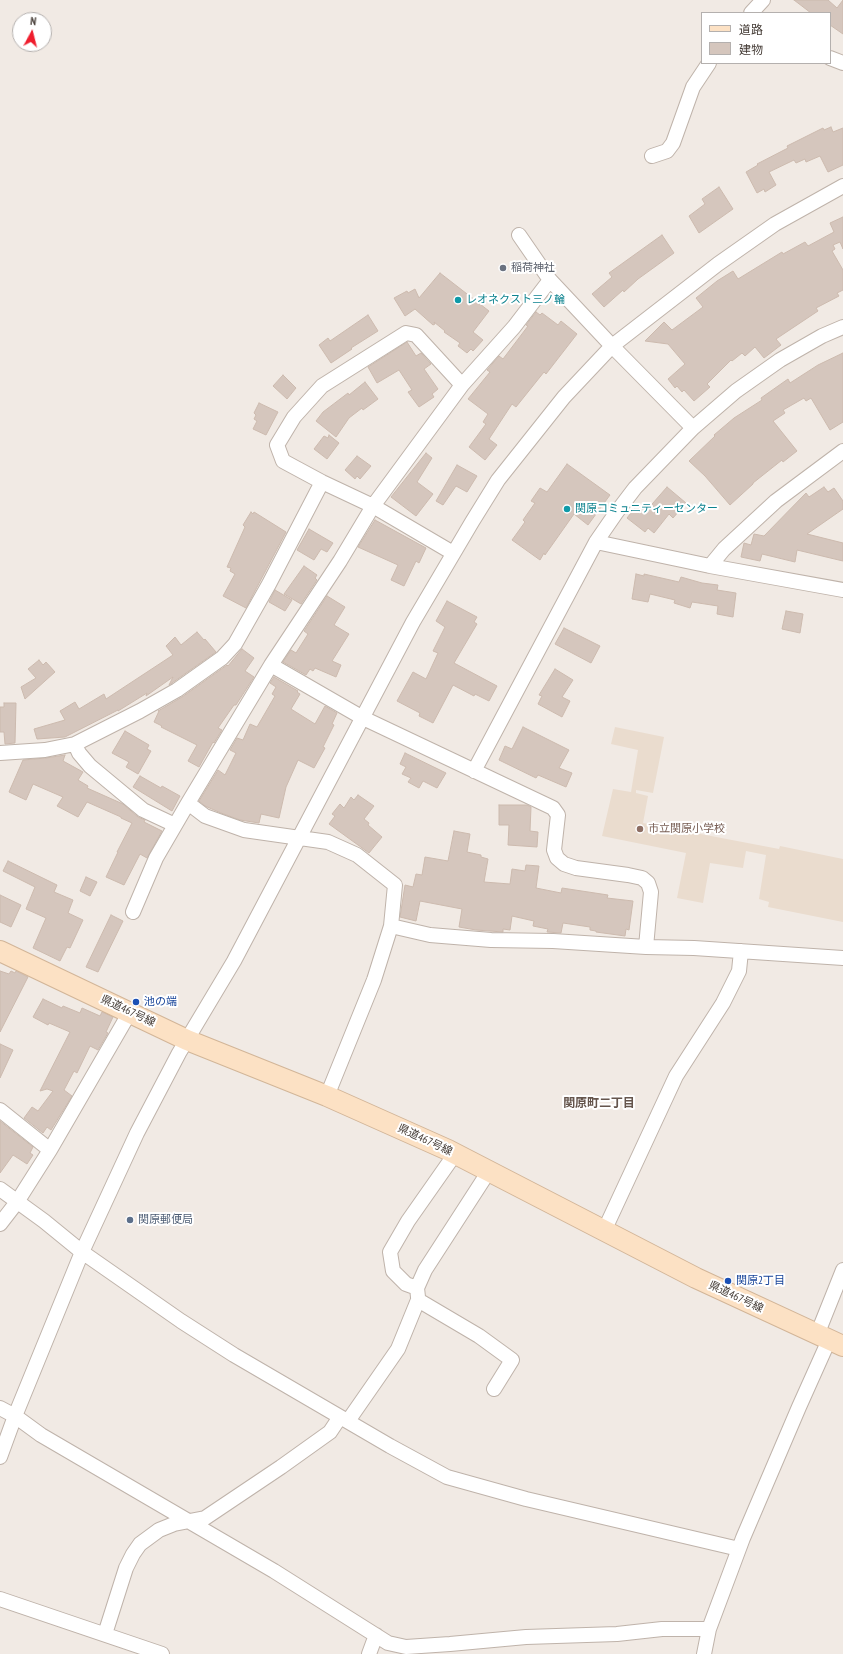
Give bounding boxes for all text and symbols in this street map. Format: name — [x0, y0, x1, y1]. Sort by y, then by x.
north arrow — [12, 12, 52, 52]
legend — [701, 12, 831, 64]
text: N — [30, 14, 37, 28]
text: 道路 — [739, 22, 763, 37]
text: 建物 — [739, 42, 763, 57]
place label: 稲荷神社 — [511, 261, 555, 275]
marker: 稲荷神社 — [498, 263, 508, 273]
place label: レオネクスト三ノ輪 — [466, 293, 565, 307]
marker: レオネクスト三ノ輪 — [453, 295, 463, 305]
place label: 関原コミュニティーセンター — [575, 502, 718, 516]
marker: 関原コミュニティーセンター — [562, 504, 572, 514]
place label: 市立関原小学校 — [648, 822, 725, 836]
marker: 市立関原小学校 — [635, 824, 645, 834]
street label: 県道467号線 — [99, 993, 157, 1029]
place label: 池の端 — [144, 995, 177, 1009]
marker: 池の端 — [131, 997, 141, 1007]
district label: 関原町二丁目 — [563, 1097, 635, 1111]
street label: 県道467号線 — [396, 1122, 454, 1158]
place label: 関原郵便局 — [138, 1213, 193, 1227]
marker: 関原郵便局 — [125, 1215, 135, 1225]
place label: 関原2丁目 — [736, 1274, 785, 1288]
marker: 関原2丁目 — [723, 1276, 733, 1286]
street label: 県道467号線 — [707, 1279, 765, 1315]

